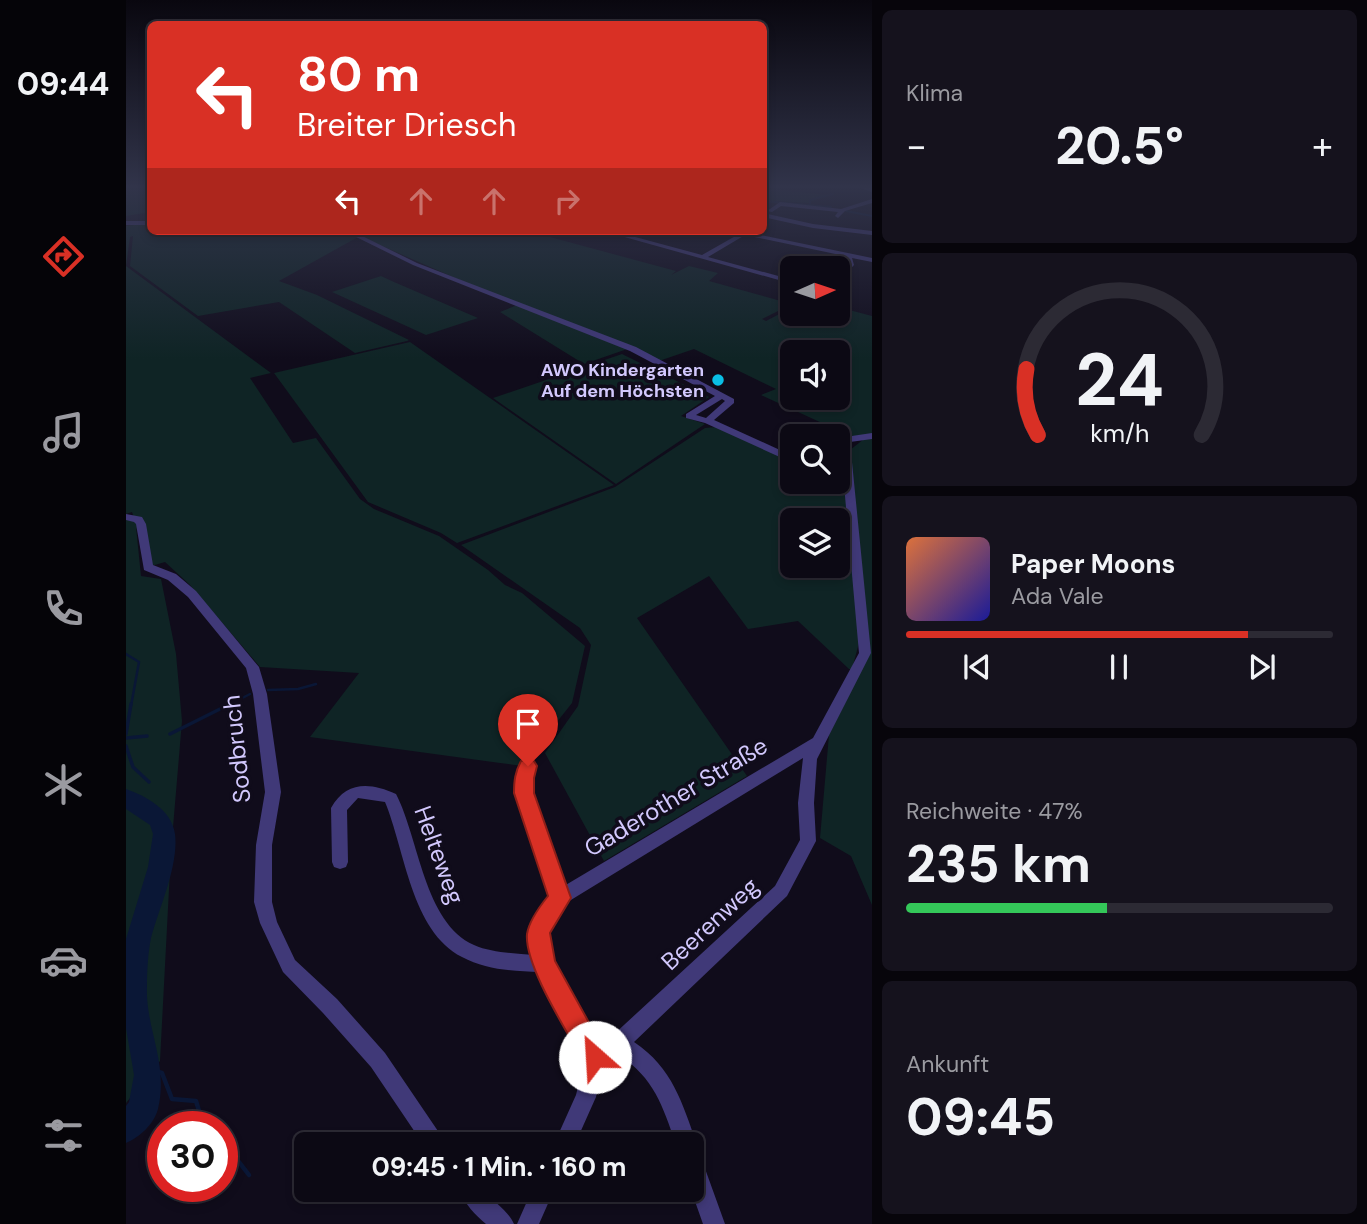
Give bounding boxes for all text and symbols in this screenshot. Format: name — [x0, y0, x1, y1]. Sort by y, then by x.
text: 80 m — [297, 42, 420, 106]
icon: left — [182, 49, 273, 140]
text: 09:44 — [17, 63, 109, 105]
text: Klima — [906, 78, 963, 108]
text: Breiter Driesch — [297, 104, 517, 146]
text: 20.5° — [1055, 112, 1184, 180]
text: − — [906, 121, 927, 171]
text: + — [1312, 121, 1333, 171]
icon: left — [329, 182, 367, 220]
icon: ahead — [402, 182, 440, 220]
icon: ahead — [475, 182, 513, 220]
icon: right — [548, 182, 586, 220]
icon: directions — [39, 232, 88, 281]
north arrow — [780, 256, 850, 326]
map controls — [780, 256, 850, 578]
text: 24 — [1075, 334, 1164, 429]
button: sound — [780, 340, 850, 410]
place label: AWO Kindergarten Auf dem Höchsten — [541, 358, 704, 403]
marker: AWO Kindergarten Auf dem Höchsten — [710, 372, 726, 388]
icon: music — [39, 408, 88, 457]
text: km/h — [1090, 417, 1149, 450]
button: search — [780, 424, 850, 494]
button: layers — [780, 508, 850, 578]
text: Paper Moons — [1011, 547, 1175, 581]
text: Ada Vale — [1011, 581, 1104, 611]
icon: phone — [39, 584, 88, 633]
icon: previous — [958, 648, 996, 686]
icon: pause — [1100, 648, 1138, 686]
icon: next — [1243, 648, 1281, 686]
street label: Sodbruch — [215, 694, 258, 805]
pin — [498, 694, 558, 766]
icon: arrive — [509, 705, 547, 743]
street label: Gaderother Straße — [578, 730, 773, 864]
icon: climate — [39, 760, 88, 809]
text: Reichweite · 47% — [906, 796, 1083, 826]
street label: Helteweg — [407, 801, 472, 908]
text: 235 km — [906, 830, 1091, 898]
street label: Beerenweg — [654, 871, 765, 977]
icon: car — [39, 936, 88, 985]
position arrow — [558, 1020, 632, 1094]
text: Ankunft — [906, 1049, 989, 1079]
text: 09:45 — [906, 1083, 1055, 1151]
icon: filters — [39, 1111, 88, 1160]
speed limit sign: 30 — [147, 1111, 238, 1202]
text: 09:45 · 1 Min. · 160 m — [371, 1150, 627, 1184]

